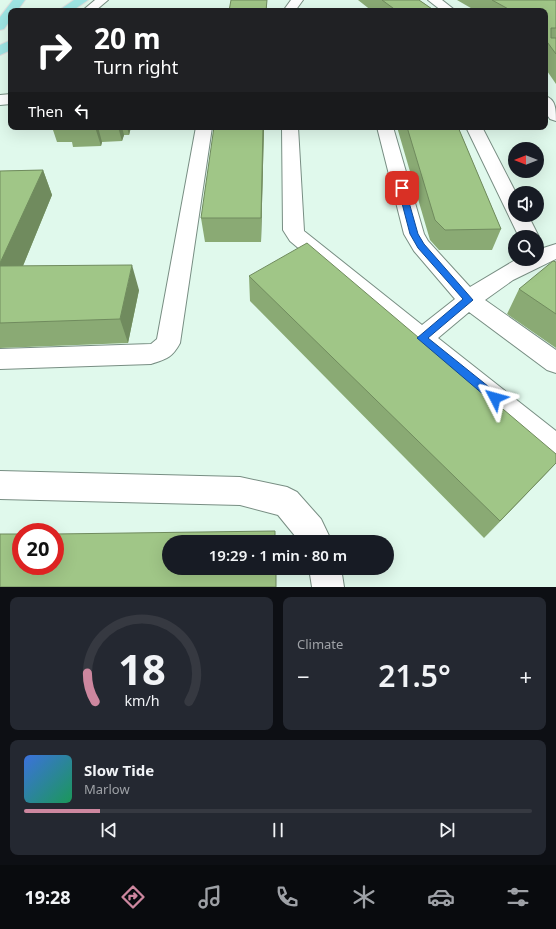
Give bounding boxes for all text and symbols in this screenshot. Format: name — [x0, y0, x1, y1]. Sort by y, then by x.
text: 20 m — [94, 19, 161, 57]
icon: right — [28, 24, 80, 76]
text: Turn right — [94, 55, 178, 79]
icon: left — [71, 100, 93, 122]
text: Then — [28, 101, 63, 121]
north arrow — [508, 142, 544, 178]
map controls — [508, 142, 544, 266]
pin — [385, 171, 419, 205]
icon: arrive — [391, 177, 413, 199]
button: sound — [508, 186, 544, 222]
button: search — [508, 230, 544, 266]
position arrow — [474, 377, 516, 419]
speed limit sign: 20 — [12, 523, 64, 575]
text: 19:29 · 1 min · 80 m — [209, 545, 347, 565]
text: Climate — [297, 635, 343, 653]
text: 18 — [118, 640, 165, 696]
text: 21.5° — [378, 655, 451, 696]
text: − — [297, 661, 310, 691]
text: + — [519, 661, 532, 691]
text: km/h — [124, 690, 159, 709]
text: Slow Tide — [84, 760, 154, 780]
text: Marlow — [84, 780, 130, 798]
icon: previous — [98, 819, 120, 841]
icon: pause — [267, 819, 289, 841]
icon: next — [436, 819, 458, 841]
icon: directions — [119, 883, 147, 911]
icon: music — [196, 883, 224, 911]
icon: phone — [273, 883, 301, 911]
icon: climate — [350, 883, 378, 911]
icon: car — [427, 883, 455, 911]
icon: filters — [504, 883, 532, 911]
text: 19:28 — [24, 885, 71, 909]

